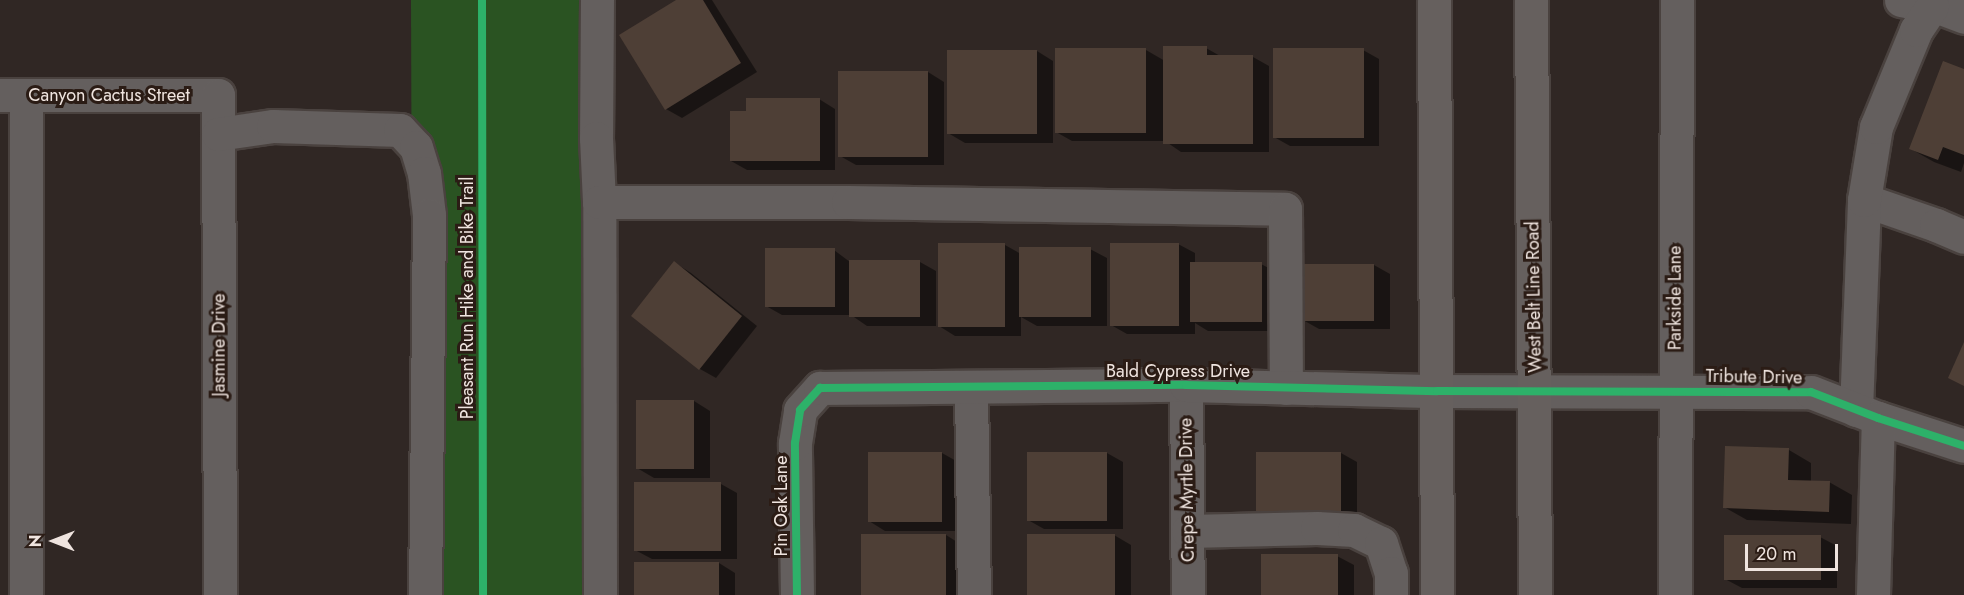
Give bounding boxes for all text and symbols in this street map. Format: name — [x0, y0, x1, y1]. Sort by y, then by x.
street label: Canyon Cactus Street — [28, 84, 190, 106]
street label: Pleasant Run Hike and Bike Trail — [456, 177, 478, 419]
street label: West Belt Line Road — [1522, 221, 1546, 373]
street label: Parkside Lane — [1664, 246, 1686, 350]
street label: Jasmine Drive — [208, 293, 230, 397]
street label: Bald Cypress Drive — [1106, 360, 1250, 382]
street label: Tribute Drive — [1706, 365, 1802, 389]
street label: Crepe Myrtle Drive — [1175, 418, 1199, 562]
street label: Pin Oak Lane — [770, 455, 792, 557]
north arrow — [24, 511, 84, 571]
scale bar — [1748, 532, 1841, 570]
text: N — [24, 535, 47, 547]
text: 20 m — [1756, 541, 1796, 567]

